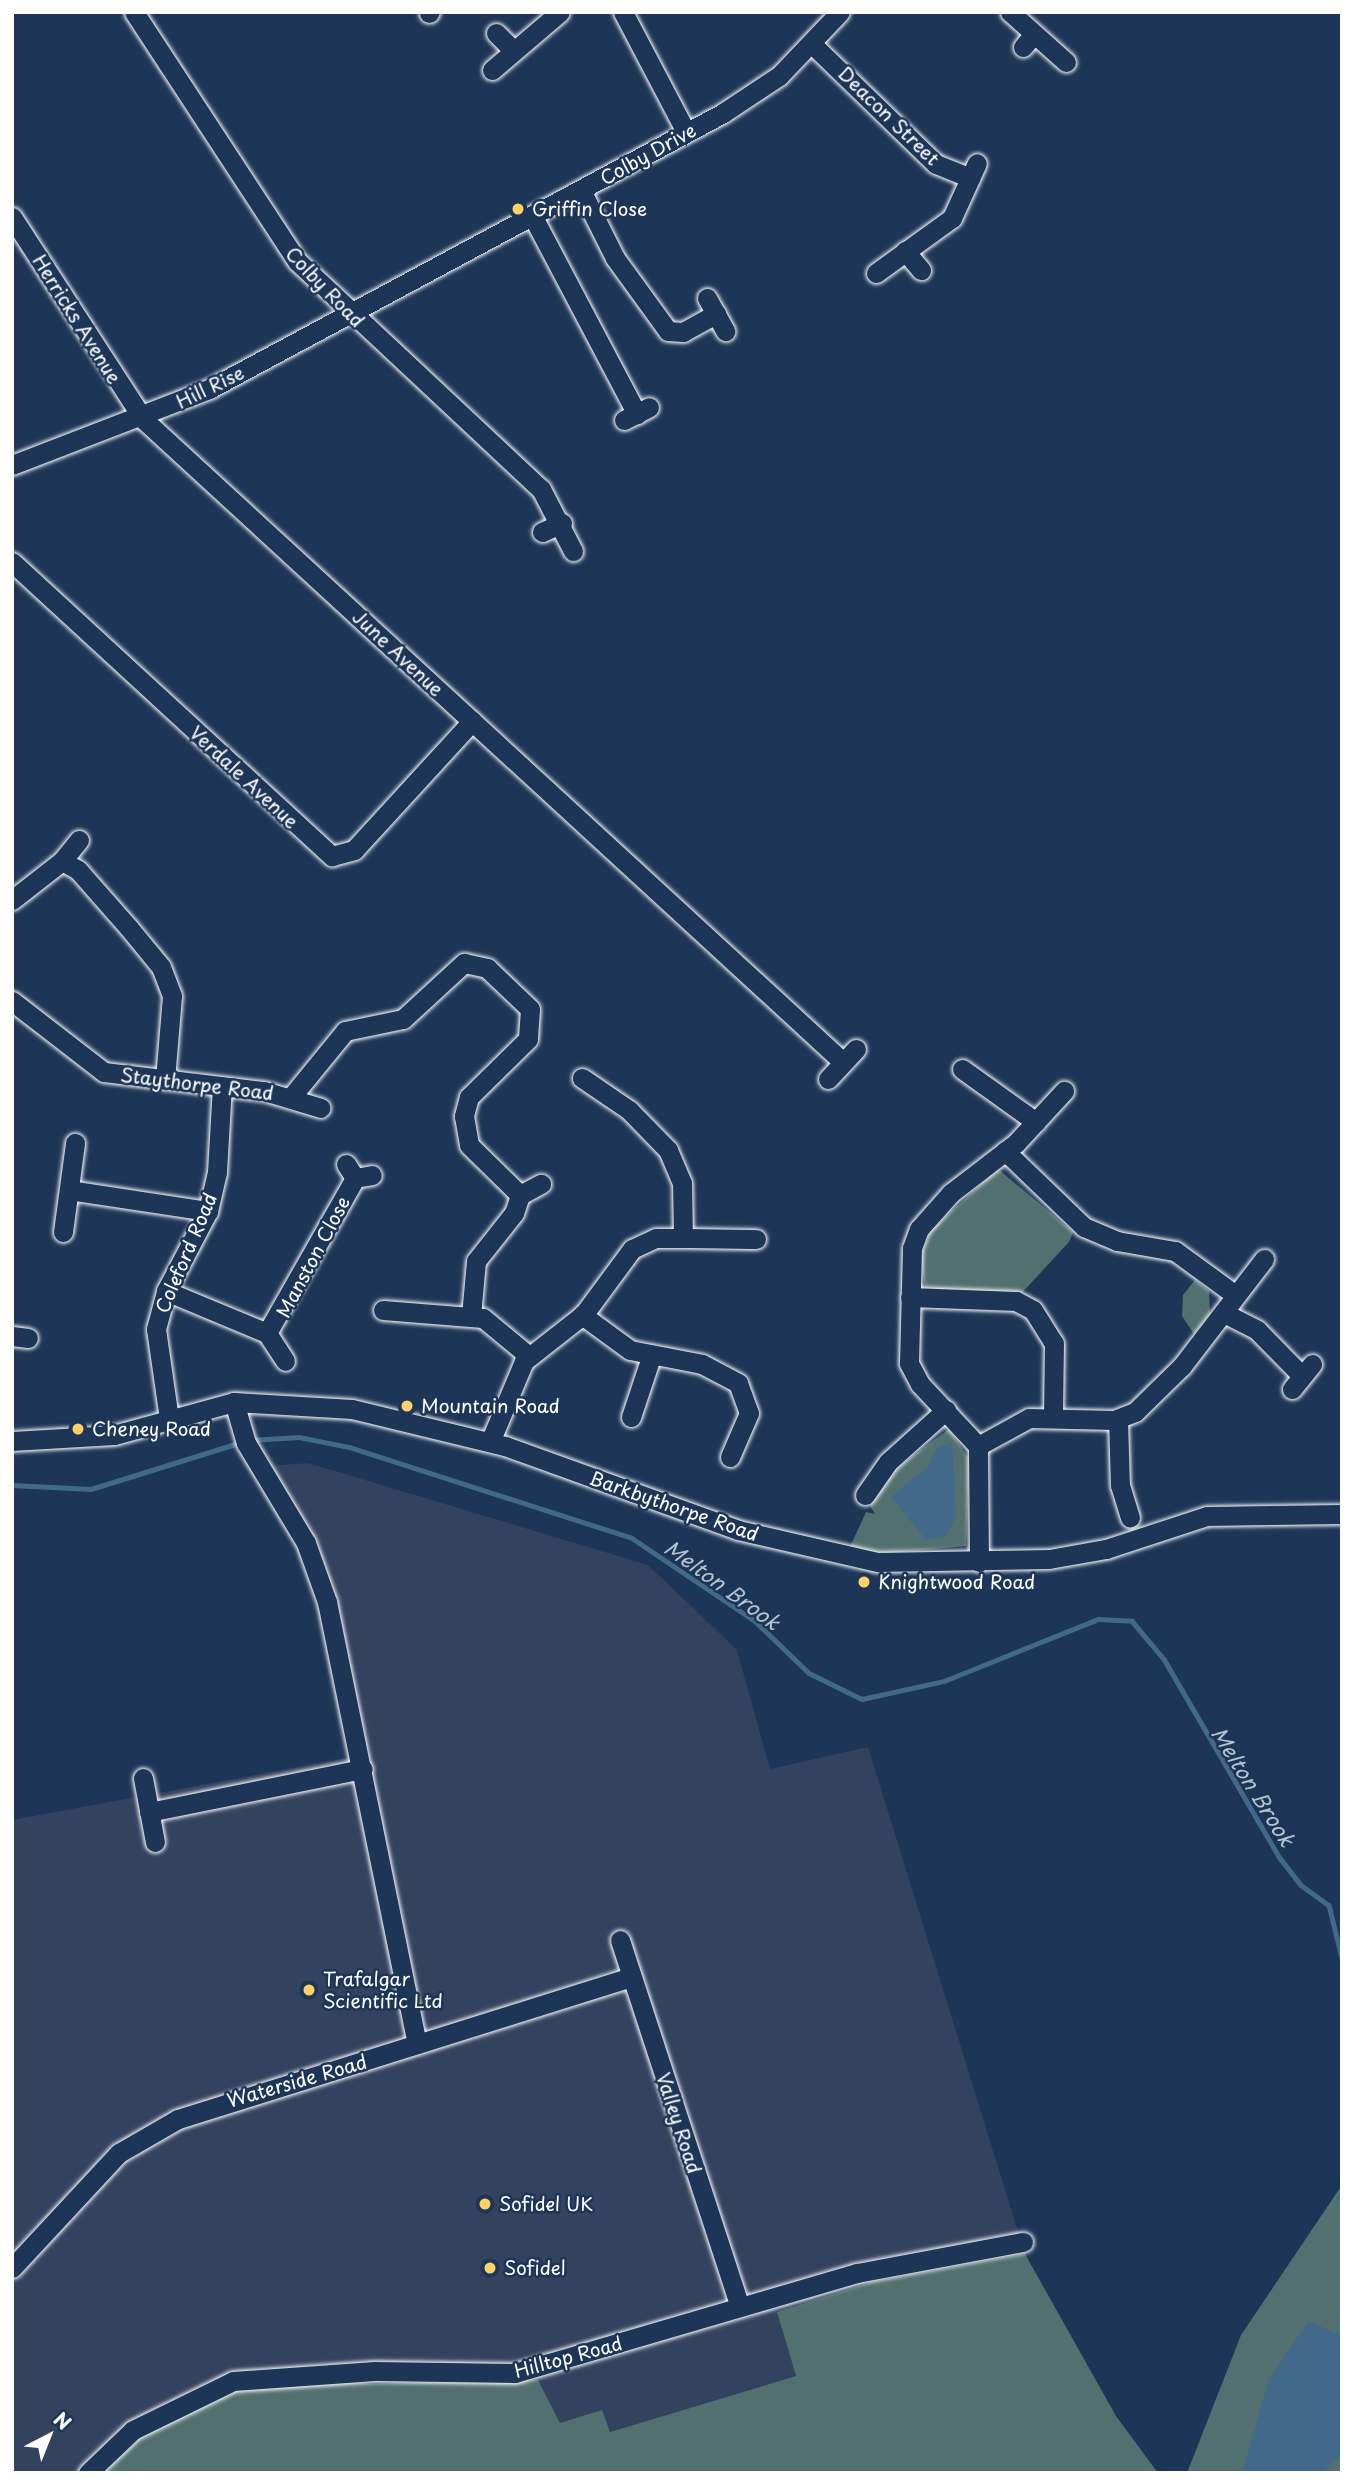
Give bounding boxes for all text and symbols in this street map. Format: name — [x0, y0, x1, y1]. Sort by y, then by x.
street label: Deacon Street — [834, 62, 944, 170]
street label: Colby Drive — [596, 118, 700, 190]
place label: Griffin Close — [532, 198, 648, 220]
marker: Griffin Close — [510, 201, 526, 217]
street label: Colby Road — [281, 242, 369, 332]
street label: Herricks Avenue — [28, 250, 126, 388]
street label: Hill Rise — [172, 361, 248, 413]
street label: June Avenue — [348, 606, 448, 700]
street label: Verdale Avenue — [185, 721, 303, 833]
street label: Staythorpe Road — [119, 1063, 275, 1105]
street label: Coleford Road — [151, 1190, 221, 1316]
street label: Manston Close — [272, 1193, 354, 1321]
place label: Mountain Road — [421, 1395, 560, 1417]
marker: Mountain Road — [399, 1398, 415, 1414]
place label: Cheney Road — [92, 1418, 213, 1440]
marker: Cheney Road — [70, 1421, 86, 1437]
street label: Barkbythorpe Road — [586, 1466, 762, 1546]
water label: Melton Brook — [660, 1534, 786, 1634]
place label: Knightwood Road — [878, 1571, 1036, 1593]
marker: Knightwood Road — [856, 1574, 872, 1590]
water label: Melton Brook — [1207, 1721, 1301, 1851]
place label: Trafalgar Scientific Ltd — [323, 1968, 443, 2012]
marker: Trafalgar Scientific Ltd — [301, 1982, 317, 1998]
street label: Waterside Road — [225, 2050, 369, 2112]
street label: Valley Road — [652, 2069, 706, 2177]
place label: Sofidel UK — [499, 2193, 595, 2215]
marker: Sofidel UK — [477, 2196, 493, 2212]
place label: Sofidel — [504, 2257, 566, 2279]
marker: Sofidel — [482, 2260, 498, 2276]
street label: Hilltop Road — [511, 2331, 625, 2383]
north arrow — [14, 2401, 84, 2471]
text: N — [48, 2405, 78, 2436]

